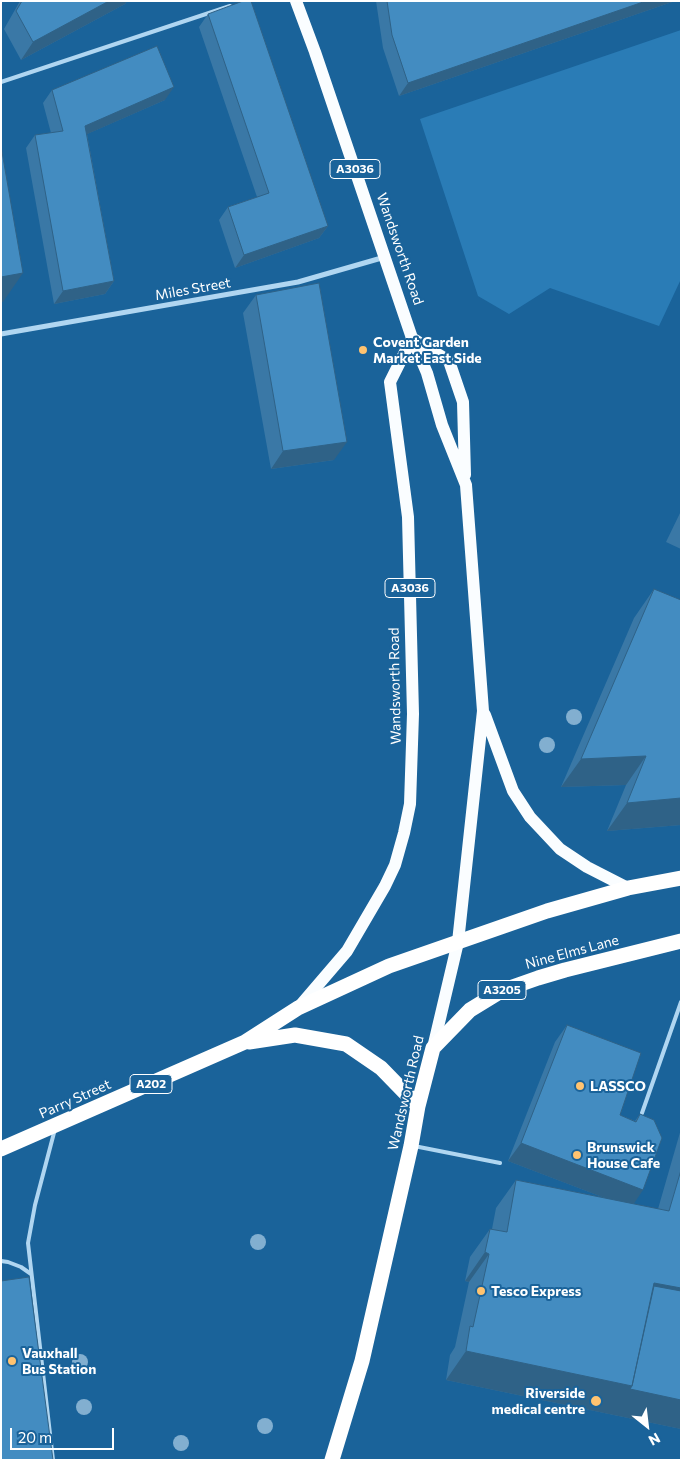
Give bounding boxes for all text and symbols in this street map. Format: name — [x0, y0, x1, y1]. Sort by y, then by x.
road number: A3036 — [330, 160, 380, 178]
street label: Wandsworth Road — [373, 191, 427, 307]
street label: Miles Street — [154, 274, 232, 304]
place label: Covent Garden Market East Side — [373, 334, 482, 367]
marker: Covent Garden Market East Side — [357, 344, 369, 356]
road number: A3036 — [385, 578, 435, 598]
street label: Wandsworth Road — [386, 627, 404, 745]
street label: Nine Elms Lane — [523, 931, 621, 973]
road number: A3205 — [478, 980, 526, 1000]
street label: Wandsworth Road — [385, 1034, 427, 1152]
road number: A202 — [130, 1074, 172, 1094]
street label: Parry Street — [37, 1076, 113, 1122]
place label: LASSCO — [590, 1078, 646, 1094]
marker: LASSCO — [574, 1080, 586, 1092]
place label: Brunswick House Cafe — [587, 1139, 660, 1172]
marker: Brunswick House Cafe — [571, 1149, 583, 1161]
place label: Tesco Express — [491, 1283, 581, 1299]
marker: Tesco Express — [475, 1285, 487, 1297]
place label: Vauxhall Bus Station — [22, 1345, 96, 1378]
marker: Vauxhall Bus Station — [6, 1355, 18, 1367]
place label: Riverside medical centre — [492, 1385, 585, 1418]
marker: Riverside medical centre — [589, 1394, 603, 1408]
north arrow — [622, 1401, 672, 1451]
scale bar — [12, 1418, 116, 1450]
text: 20 m — [18, 1428, 52, 1446]
text: N — [646, 1430, 663, 1450]

